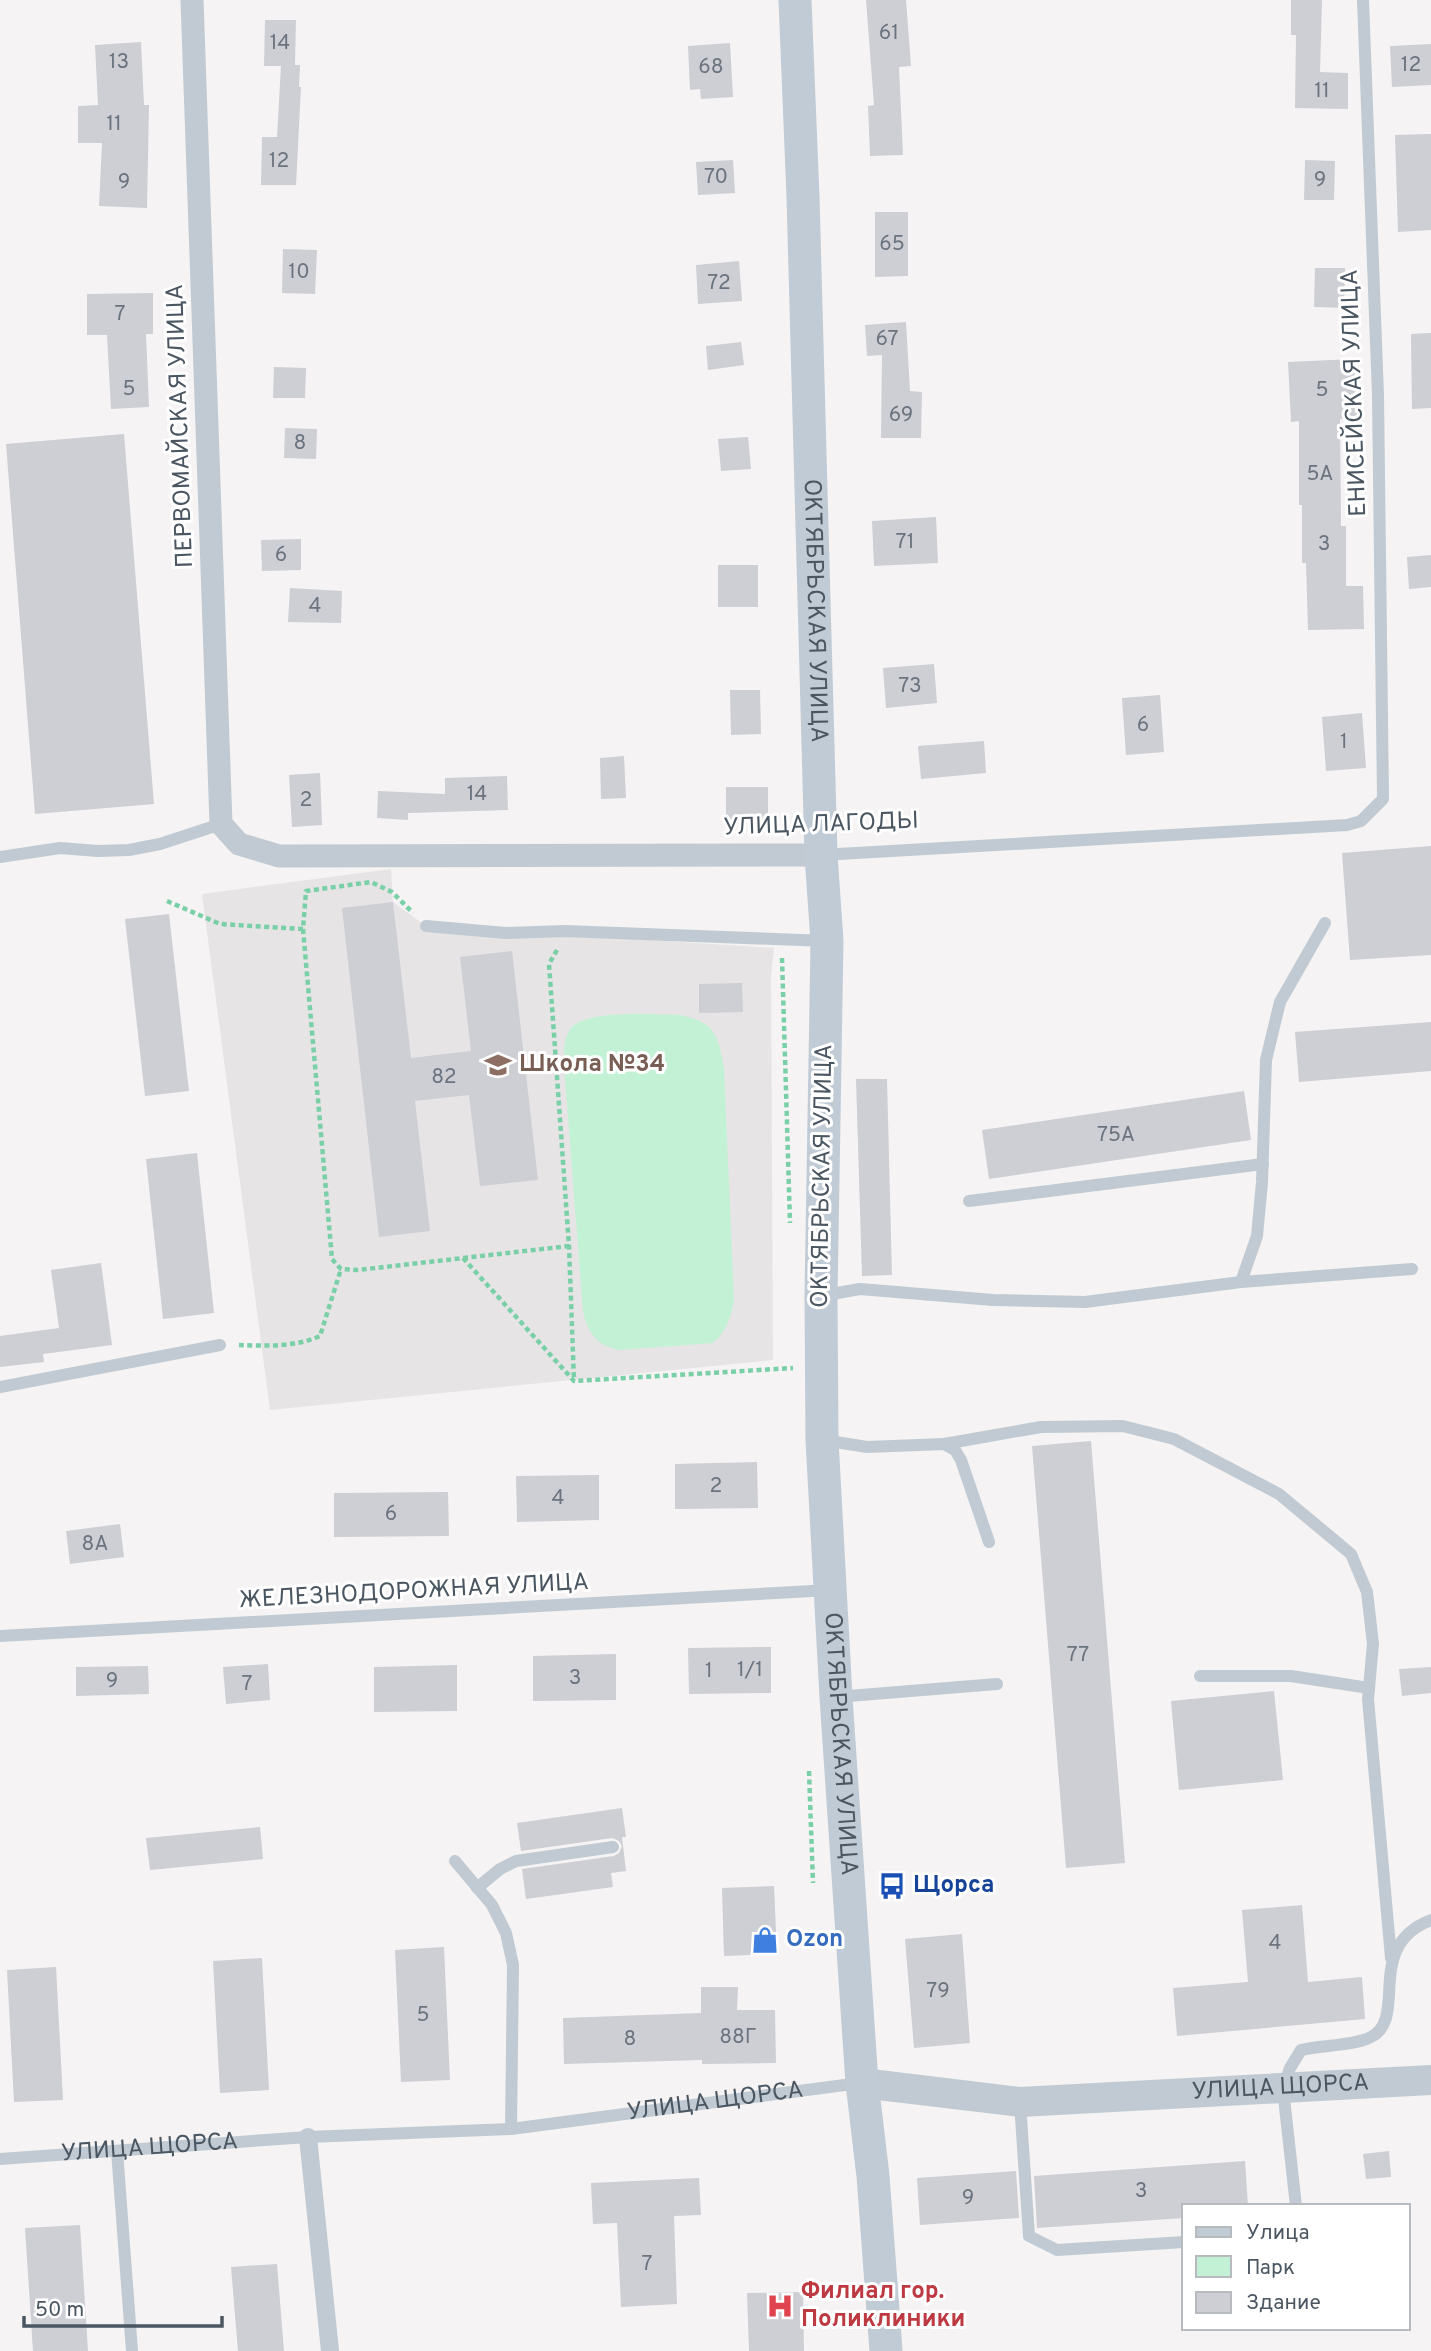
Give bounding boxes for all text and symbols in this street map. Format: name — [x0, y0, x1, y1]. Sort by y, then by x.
house number: 61 — [879, 20, 899, 47]
house number: 14 — [270, 30, 290, 57]
house number: 13 — [109, 49, 129, 76]
house number: 12 — [1401, 52, 1421, 79]
house number: 68 — [698, 54, 724, 81]
house number: 11 — [1314, 78, 1330, 105]
house number: 11 — [106, 111, 122, 138]
house number: 12 — [269, 148, 289, 175]
house number: 70 — [704, 164, 728, 191]
house number: 9 — [1314, 167, 1326, 194]
house number: 9 — [118, 169, 130, 196]
house number: 65 — [879, 231, 905, 258]
house number: 10 — [288, 259, 310, 286]
street label: ЕНИСЕЙСКАЯ УЛИЦА — [1334, 269, 1374, 517]
house number: 72 — [707, 270, 731, 297]
street label: ПЕРВОМАЙСКАЯ УЛИЦА — [159, 283, 201, 569]
house number: 7 — [115, 301, 126, 328]
house number: 67 — [875, 326, 899, 353]
house number: 5 — [122, 376, 136, 403]
house number: 5 — [1315, 377, 1329, 404]
house number: 69 — [889, 402, 913, 429]
house number: 8 — [294, 430, 306, 457]
house number: 5А — [1307, 461, 1333, 488]
street label: ОКТЯБРЬСКАЯ УЛИЦА — [796, 478, 833, 743]
house number: 71 — [895, 529, 915, 556]
house number: 3 — [1318, 531, 1330, 558]
house number: 6 — [275, 542, 287, 569]
house number: 4 — [308, 593, 322, 620]
house number: 73 — [898, 673, 922, 700]
house number: 6 — [1137, 712, 1149, 739]
house number: 1 — [1340, 729, 1348, 756]
house number: 14 — [467, 781, 487, 808]
house number: 2 — [300, 787, 312, 814]
street label: УЛИЦА ЛАГОДЫ — [723, 807, 919, 843]
street label: ОКТЯБРЬСКАЯ УЛИЦА — [806, 1044, 840, 1308]
school or university icon: Школа №34 — [483, 1050, 513, 1080]
place label: Школа №34 — [519, 1050, 665, 1080]
house number: 82 — [431, 1064, 457, 1091]
house number: 75А — [1097, 1122, 1135, 1149]
house number: 2 — [710, 1473, 722, 1500]
house number: 4 — [551, 1485, 565, 1512]
house number: 6 — [385, 1501, 397, 1528]
house number: 8А — [82, 1531, 108, 1558]
street label: ЖЕЛЕЗНОДОРОЖНАЯ УЛИЦА — [238, 1568, 590, 1616]
street label: ОКТЯБРЬСКАЯ УЛИЦА — [816, 1611, 863, 1877]
house number: 77 — [1067, 1642, 1089, 1669]
house number: 1/1 — [737, 1657, 763, 1684]
house number: 1 — [705, 1658, 713, 1685]
house number: 3 — [569, 1665, 581, 1692]
house number: 9 — [106, 1668, 118, 1695]
house number: 7 — [242, 1671, 253, 1698]
bus stop icon: Щорса — [877, 1871, 907, 1901]
place label: Щорса — [913, 1871, 994, 1901]
shop icon: Ozon — [750, 1925, 780, 1955]
place label: Ozon — [786, 1925, 843, 1955]
house number: 4 — [1268, 1930, 1282, 1957]
house number: 79 — [926, 1978, 950, 2005]
house number: 5 — [416, 2002, 430, 2029]
house number: 88Г — [719, 2024, 757, 2051]
house number: 8 — [624, 2026, 636, 2053]
street label: УЛИЦА ЩОРСА — [1191, 2068, 1370, 2108]
street label: УЛИЦА ЩОРСА — [625, 2076, 805, 2129]
street label: УЛИЦА ЩОРСА — [60, 2127, 239, 2170]
house number: 3 — [1135, 2178, 1147, 2205]
house number: 9 — [962, 2185, 974, 2212]
legend — [1182, 2204, 1410, 2330]
text: Улица — [1246, 2220, 1310, 2247]
house number: 7 — [642, 2251, 653, 2278]
text: Парк — [1246, 2255, 1295, 2282]
place label: Филиал гор. Поликлиники — [801, 2277, 965, 2335]
scale bar — [24, 2284, 222, 2328]
text: Здание — [1246, 2290, 1321, 2317]
hospital icon: Филиал гор. Поликлиники — [765, 2291, 795, 2321]
text: 50 m — [35, 2297, 84, 2324]

